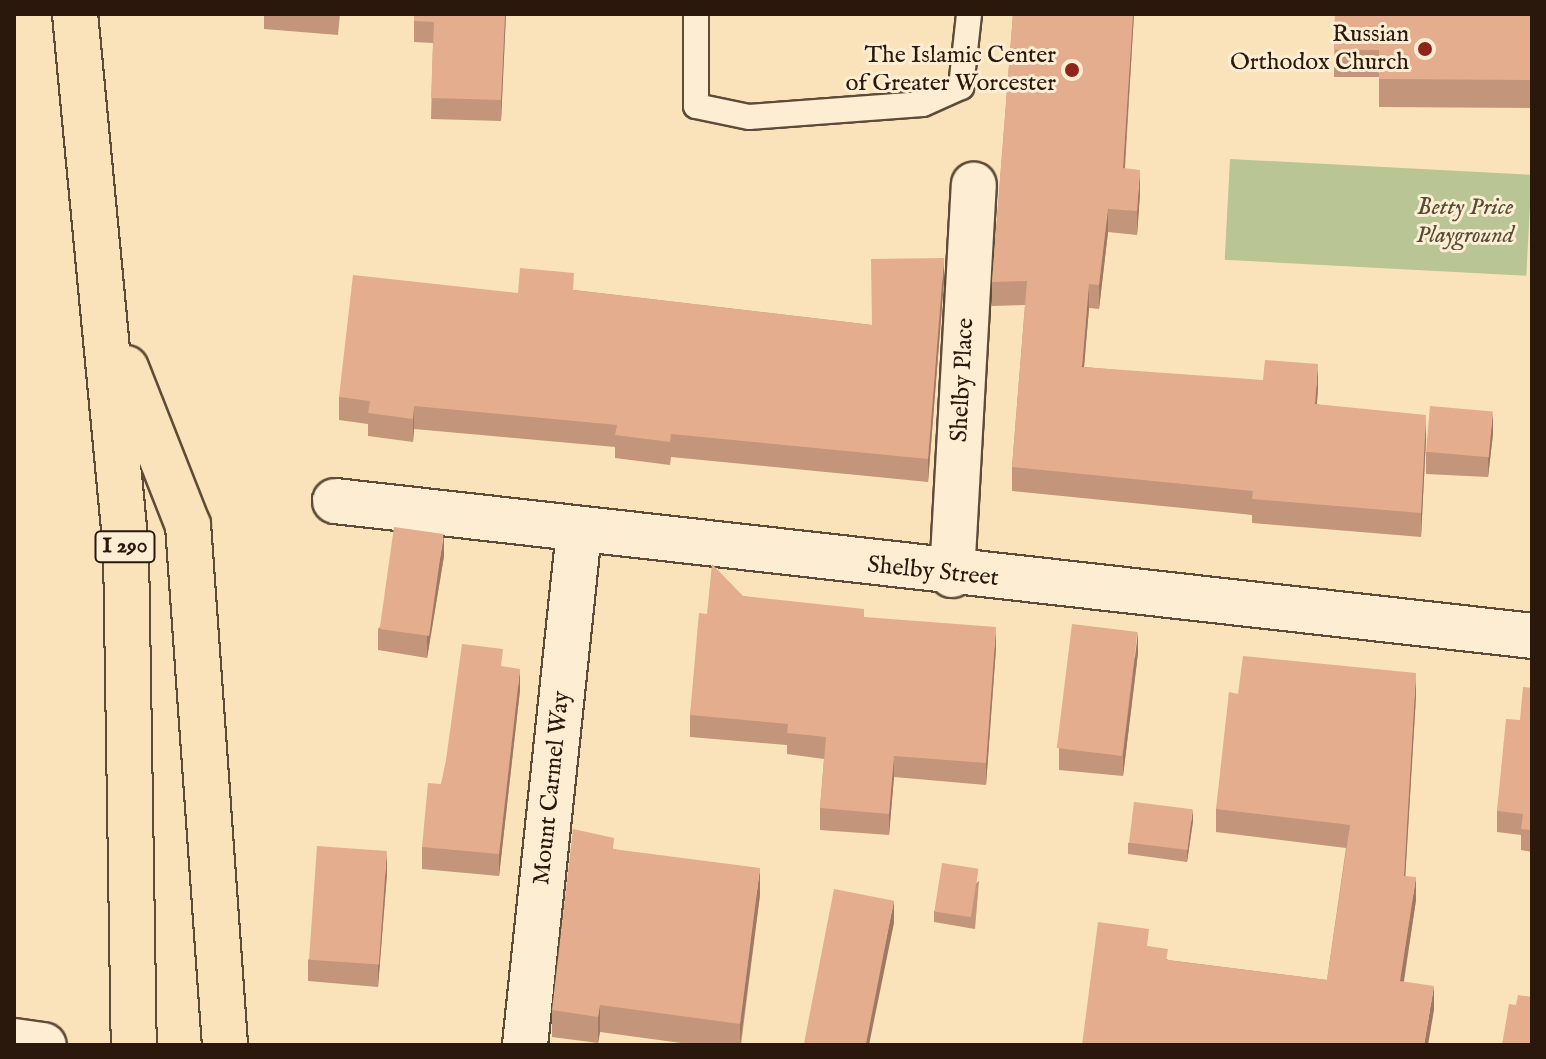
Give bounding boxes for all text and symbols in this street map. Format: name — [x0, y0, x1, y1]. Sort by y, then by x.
place label: Russian Orthodox Church — [1230, 21, 1409, 77]
marker: Russian Orthodox Church — [1416, 40, 1434, 58]
place label: The Islamic Center of Greater Worcester — [845, 42, 1056, 98]
marker: The Islamic Center of Greater Worcester — [1063, 61, 1081, 79]
park label: Betty Price Playground — [1416, 194, 1514, 250]
street label: Shelby Place — [945, 317, 981, 443]
road number: I 290 — [93, 529, 157, 565]
street label: Shelby Street — [866, 551, 1000, 593]
street label: Mount Carmel Way — [528, 690, 576, 886]

